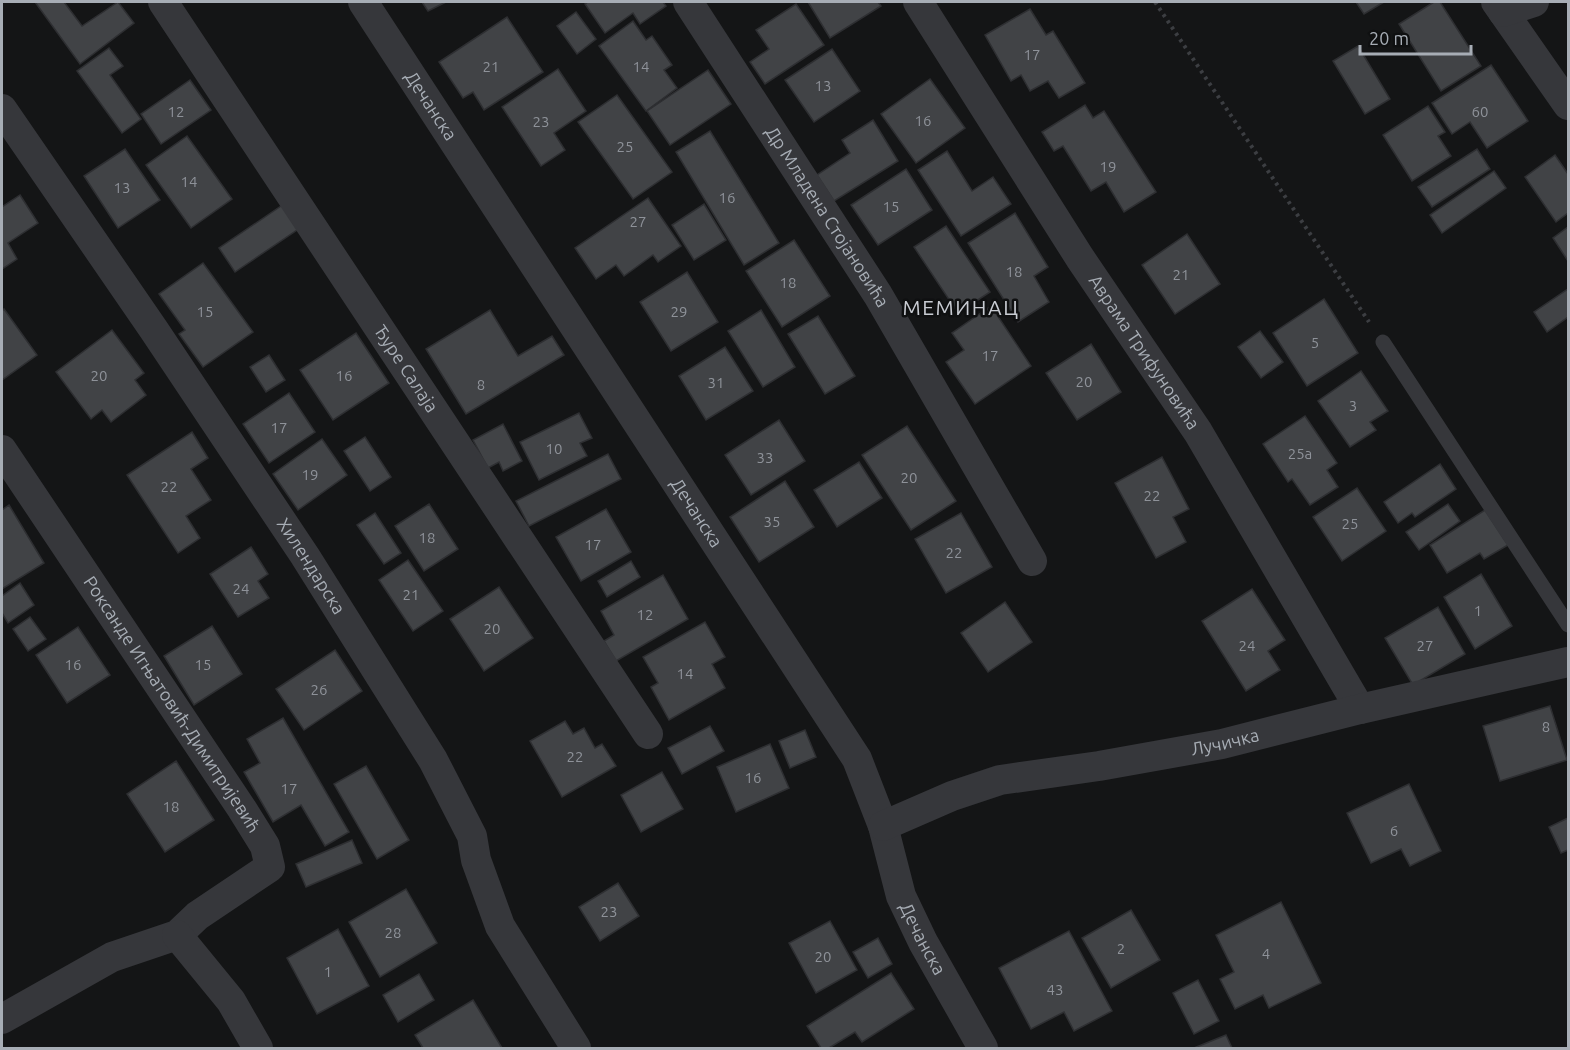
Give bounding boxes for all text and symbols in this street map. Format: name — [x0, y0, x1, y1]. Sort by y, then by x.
scale bar — [1360, 18, 1471, 56]
text: 20 m — [1369, 28, 1409, 48]
house number: 17 — [1024, 46, 1040, 63]
house number: 21 — [483, 58, 499, 75]
house number: 14 — [633, 58, 649, 75]
street label: Дечанска — [402, 67, 461, 144]
house number: 13 — [815, 77, 831, 94]
house number: 12 — [168, 103, 184, 120]
house number: 60 — [1472, 103, 1488, 120]
house number: 16 — [915, 112, 931, 129]
house number: 23 — [533, 113, 549, 130]
street label: Др Младена Стојановића — [762, 122, 894, 310]
house number: 25 — [617, 138, 633, 155]
house number: 19 — [1100, 158, 1116, 175]
house number: 14 — [181, 173, 197, 190]
house number: 13 — [114, 179, 130, 196]
house number: 16 — [719, 189, 735, 206]
house number: 15 — [883, 198, 899, 215]
house number: 27 — [630, 213, 646, 230]
house number: 18 — [1006, 263, 1022, 280]
house number: 21 — [1173, 266, 1189, 283]
street label: Аврама Трифуновића — [1085, 271, 1204, 433]
house number: 18 — [780, 274, 796, 291]
district label: МЕМИНАЦ — [903, 295, 1019, 319]
house number: 15 — [197, 303, 213, 320]
house number: 29 — [671, 303, 687, 320]
street label: Ђуре Салаја — [371, 321, 443, 416]
house number: 5 — [1311, 334, 1319, 351]
house number: 17 — [982, 347, 998, 364]
house number: 20 — [91, 367, 107, 384]
house number: 16 — [336, 367, 352, 384]
house number: 20 — [1076, 373, 1092, 390]
house number: 31 — [708, 374, 724, 391]
house number: 8 — [477, 376, 485, 393]
house number: 3 — [1349, 397, 1357, 414]
house number: 17 — [271, 419, 287, 436]
house number: 10 — [546, 440, 562, 457]
house number: 25a — [1288, 445, 1312, 462]
house number: 33 — [757, 449, 773, 466]
house number: 19 — [302, 466, 318, 483]
house number: 20 — [901, 469, 917, 486]
street label: Дечанска — [667, 474, 727, 551]
house number: 22 — [161, 478, 177, 495]
house number: 22 — [1144, 487, 1160, 504]
house number: 35 — [764, 513, 780, 530]
street label: Хилендарска — [274, 514, 350, 618]
house number: 25 — [1342, 515, 1358, 532]
house number: 18 — [419, 529, 435, 546]
house number: 17 — [585, 536, 601, 553]
house number: 22 — [946, 544, 962, 561]
street label: Роксанде Игњатовић-Димитријевић — [80, 572, 265, 836]
house number: 24 — [233, 580, 249, 597]
house number: 21 — [403, 586, 419, 603]
house number: 1 — [1474, 602, 1482, 619]
house number: 12 — [637, 606, 653, 623]
house number: 20 — [484, 620, 500, 637]
house number: 24 — [1239, 637, 1255, 654]
house number: 27 — [1417, 637, 1433, 654]
house number: 16 — [65, 656, 81, 673]
house number: 15 — [195, 656, 211, 673]
house number: 14 — [677, 665, 693, 682]
house number: 26 — [311, 681, 327, 698]
house number: 8 — [1542, 718, 1550, 735]
street label: Лучичка — [1189, 724, 1261, 758]
house number: 22 — [567, 748, 583, 765]
house number: 16 — [745, 769, 761, 786]
house number: 17 — [281, 780, 297, 797]
house number: 18 — [163, 798, 179, 815]
house number: 6 — [1390, 822, 1398, 839]
street label: Дечанска — [897, 899, 950, 978]
house number: 23 — [601, 903, 617, 920]
house number: 28 — [385, 924, 401, 941]
house number: 2 — [1117, 940, 1125, 957]
house number: 4 — [1262, 945, 1270, 962]
house number: 20 — [815, 948, 831, 965]
house number: 1 — [324, 963, 332, 980]
house number: 43 — [1047, 981, 1063, 998]

